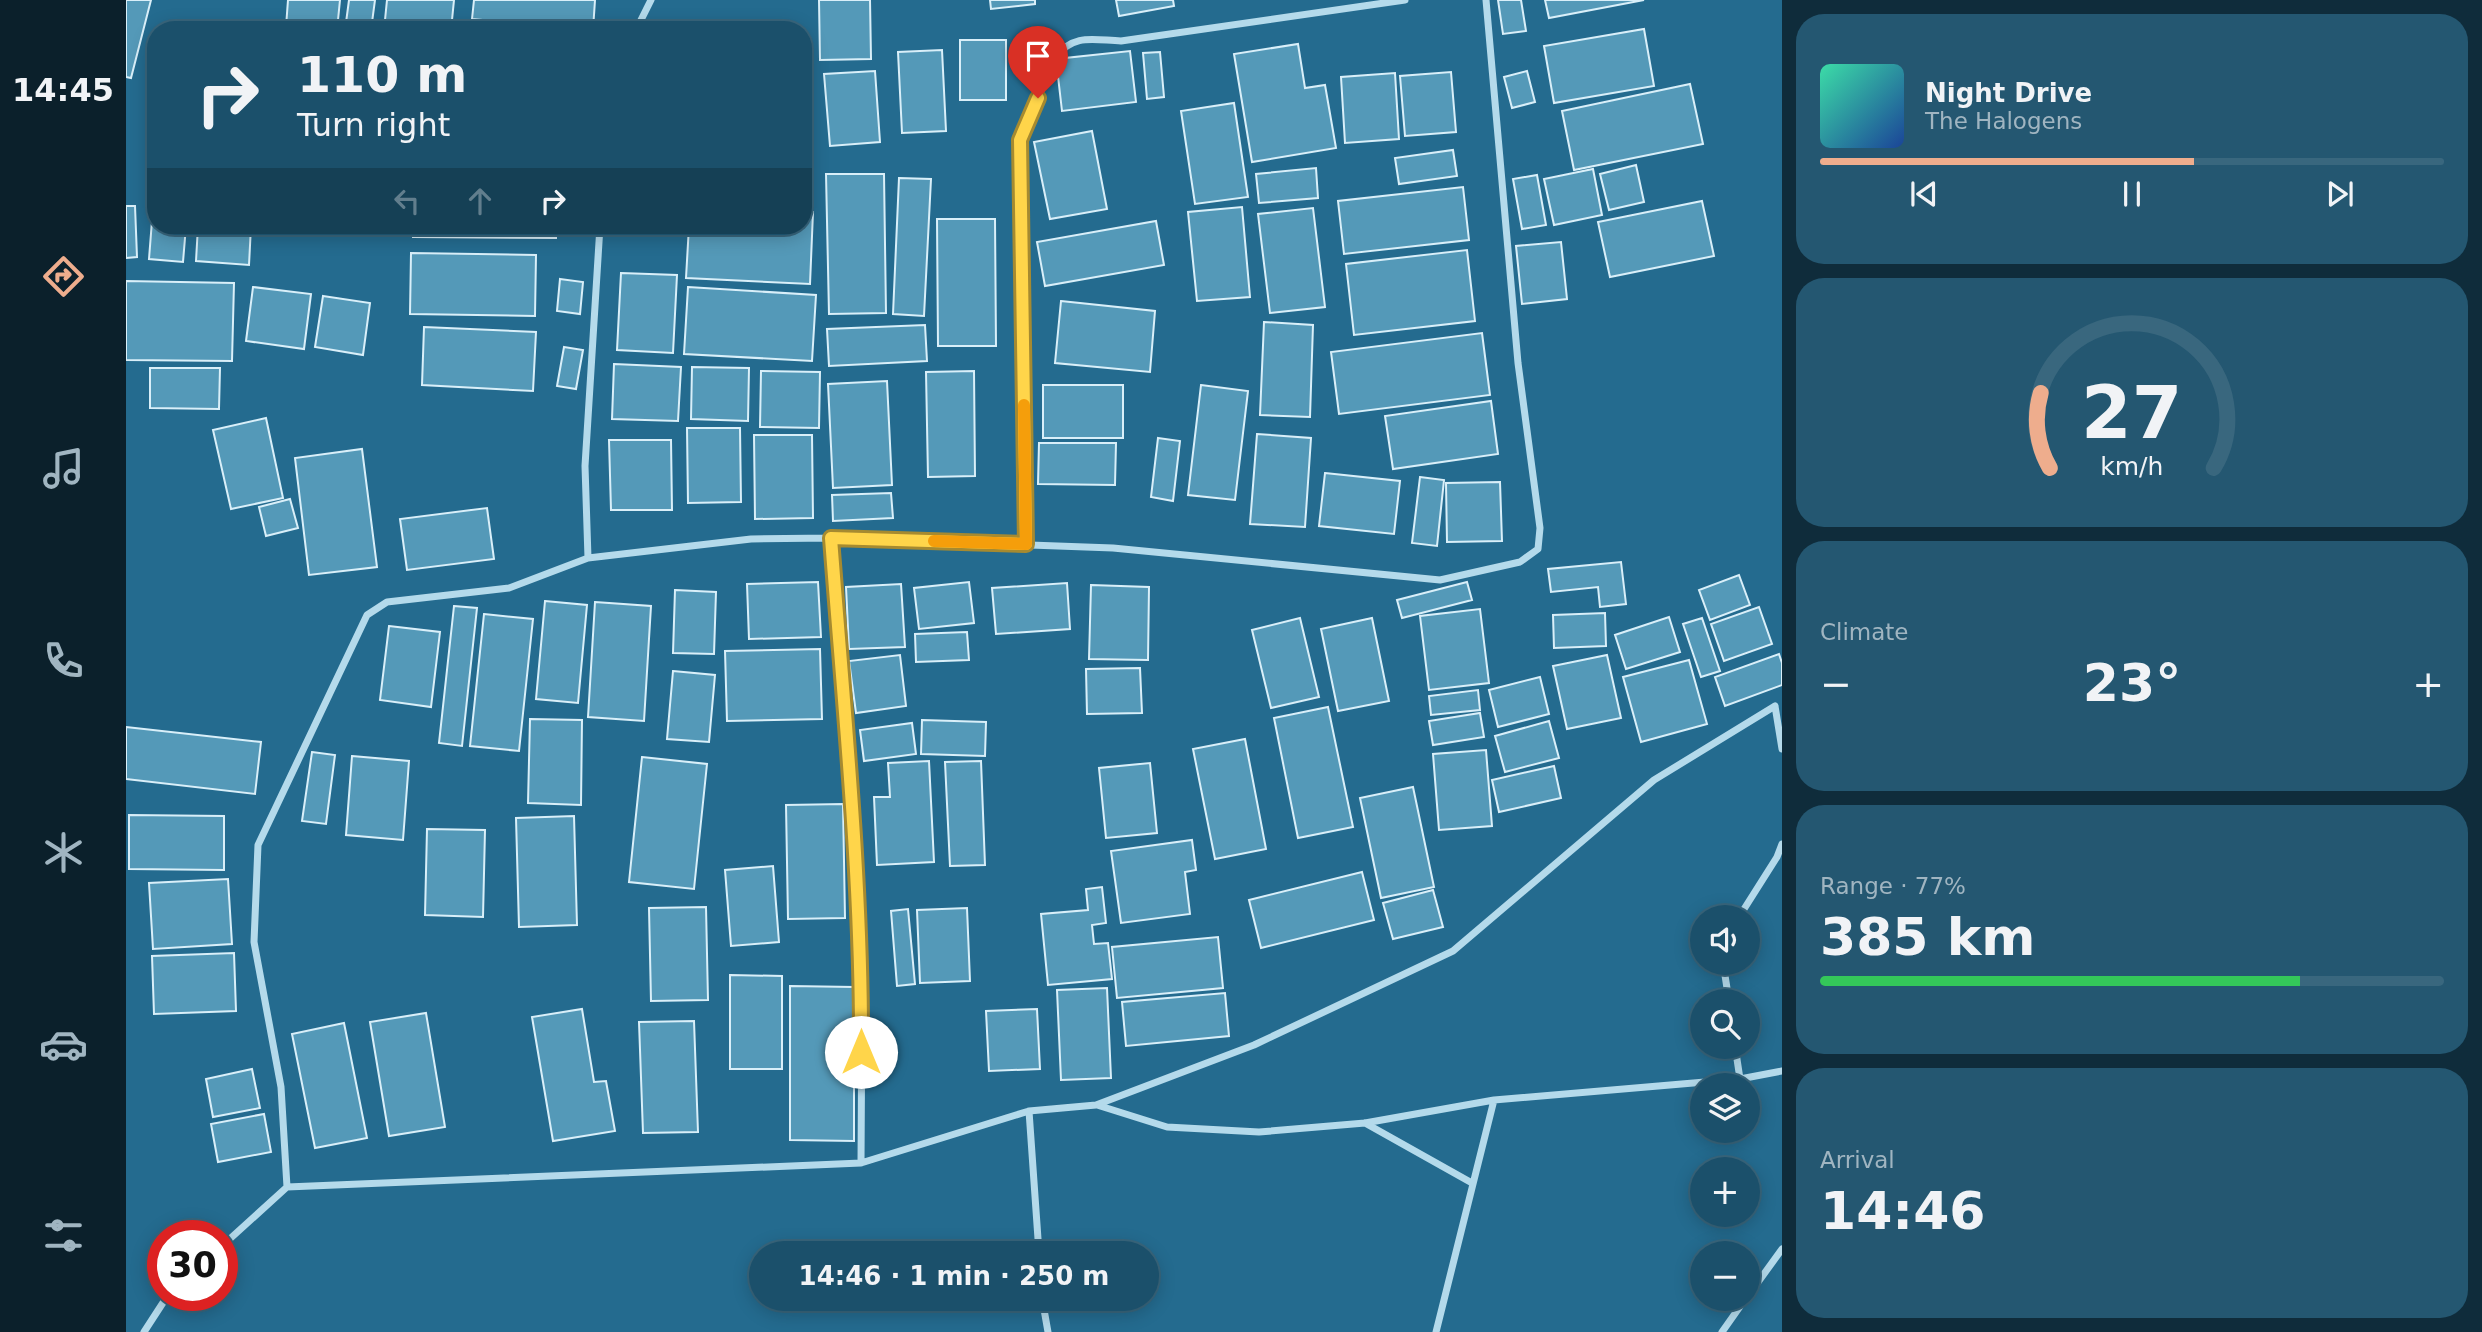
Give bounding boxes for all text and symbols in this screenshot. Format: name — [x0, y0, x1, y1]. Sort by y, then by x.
pin — [1008, 26, 1068, 98]
icon: arrive — [1019, 37, 1057, 75]
text: 110 m — [297, 47, 467, 104]
icon: right — [182, 49, 273, 140]
text: 14:45 — [12, 71, 114, 109]
text: Night Drive — [1925, 78, 2092, 108]
text: Turn right — [297, 106, 450, 144]
text: The Halogens — [1925, 108, 2082, 134]
icon: previous — [1905, 175, 1943, 213]
icon: pause — [2113, 175, 2151, 213]
icon: next — [2321, 175, 2359, 213]
icon: left — [388, 182, 426, 220]
icon: ahead — [461, 182, 499, 220]
icon: right — [534, 182, 572, 220]
icon: directions — [39, 252, 88, 301]
text: 27 — [2081, 371, 2183, 456]
icon: music — [39, 444, 88, 493]
text: km/h — [2100, 452, 2164, 481]
text: Climate — [1820, 619, 1909, 645]
icon: phone — [39, 636, 88, 685]
text: 23° — [2083, 653, 2181, 713]
text: − — [1820, 662, 1852, 706]
text: + — [2412, 662, 2444, 706]
icon: climate — [39, 828, 88, 877]
text: Range · 77% — [1820, 873, 1966, 899]
map controls — [1690, 905, 1760, 1311]
button: sound — [1690, 905, 1760, 975]
text: 385 km — [1820, 907, 2035, 967]
button: search — [1690, 989, 1760, 1059]
position arrow — [824, 1015, 898, 1089]
icon: car — [39, 1020, 88, 1069]
button: layers — [1690, 1073, 1760, 1143]
text: Arrival — [1820, 1147, 1895, 1173]
button: + — [1690, 1157, 1760, 1227]
text: 14:46 — [1820, 1181, 1986, 1241]
icon: filters — [39, 1211, 88, 1260]
speed limit sign: 30 — [147, 1220, 238, 1311]
button: − — [1690, 1241, 1760, 1311]
text: 14:46 · 1 min · 250 m — [799, 1261, 1109, 1291]

